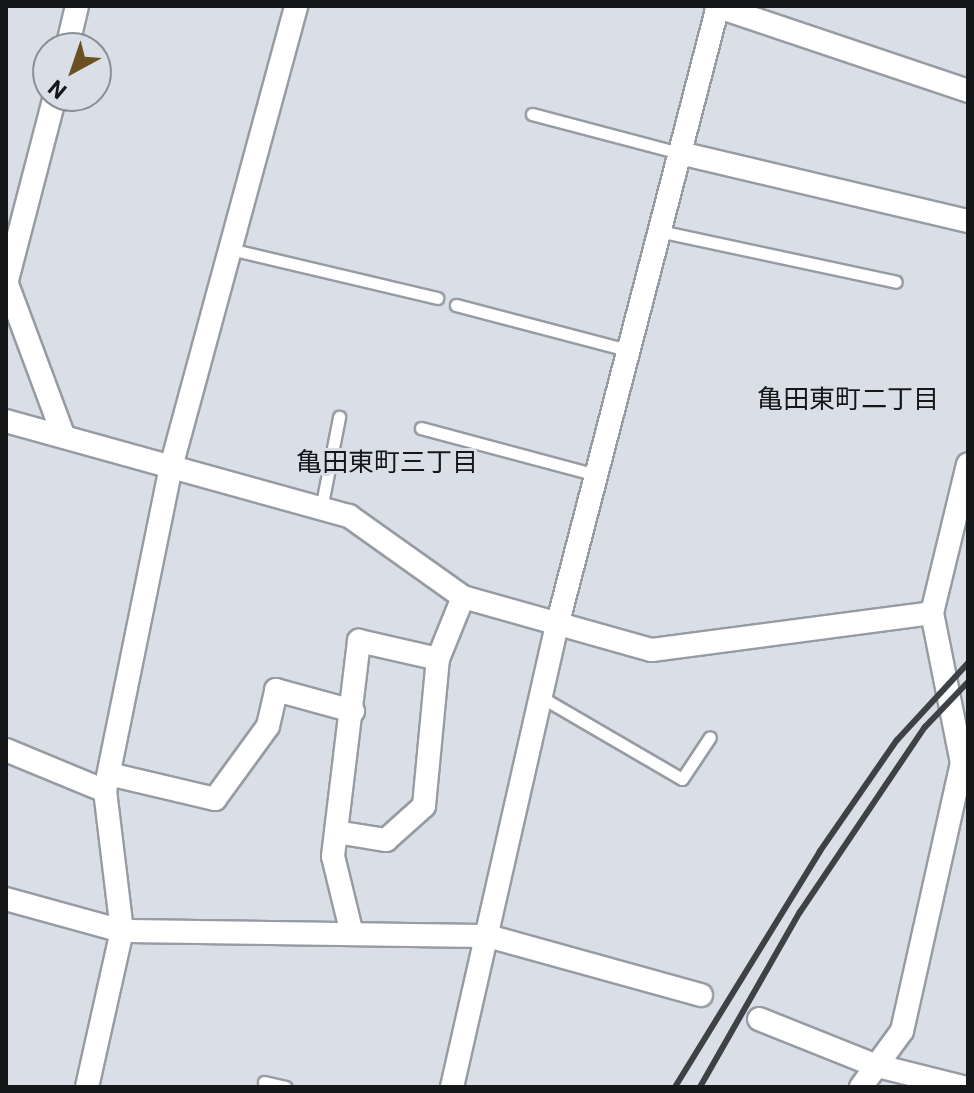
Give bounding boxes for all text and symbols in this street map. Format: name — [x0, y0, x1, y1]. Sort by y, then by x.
north arrow — [32, 32, 112, 112]
text: N — [44, 75, 72, 104]
district label: 亀田東町二丁目 — [757, 384, 939, 416]
district label: 亀田東町三丁目 — [296, 447, 478, 479]

